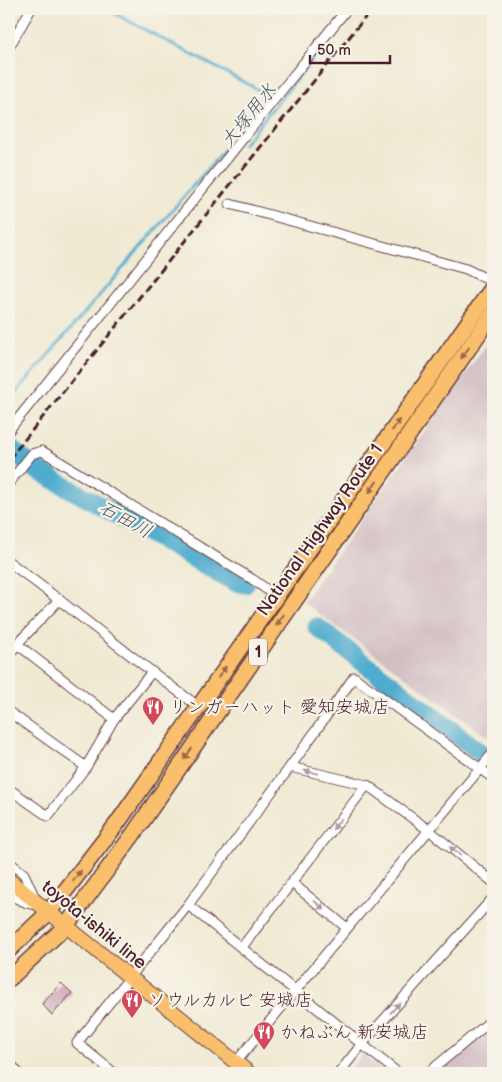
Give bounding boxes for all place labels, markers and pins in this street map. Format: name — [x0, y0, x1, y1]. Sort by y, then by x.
restaurant icon: リンガーハット 愛知安城店 — [141, 695, 165, 726]
place label: リンガーハット 愛知安城店 — [169, 697, 390, 718]
restaurant icon: ソウルカルビ 安城店 — [120, 988, 144, 1019]
place label: ソウルカルビ 安城店 — [148, 990, 313, 1011]
restaurant icon: かねぶん 新安城店 — [252, 1020, 276, 1051]
place label: かねぶん 新安城店 — [280, 1022, 429, 1043]

